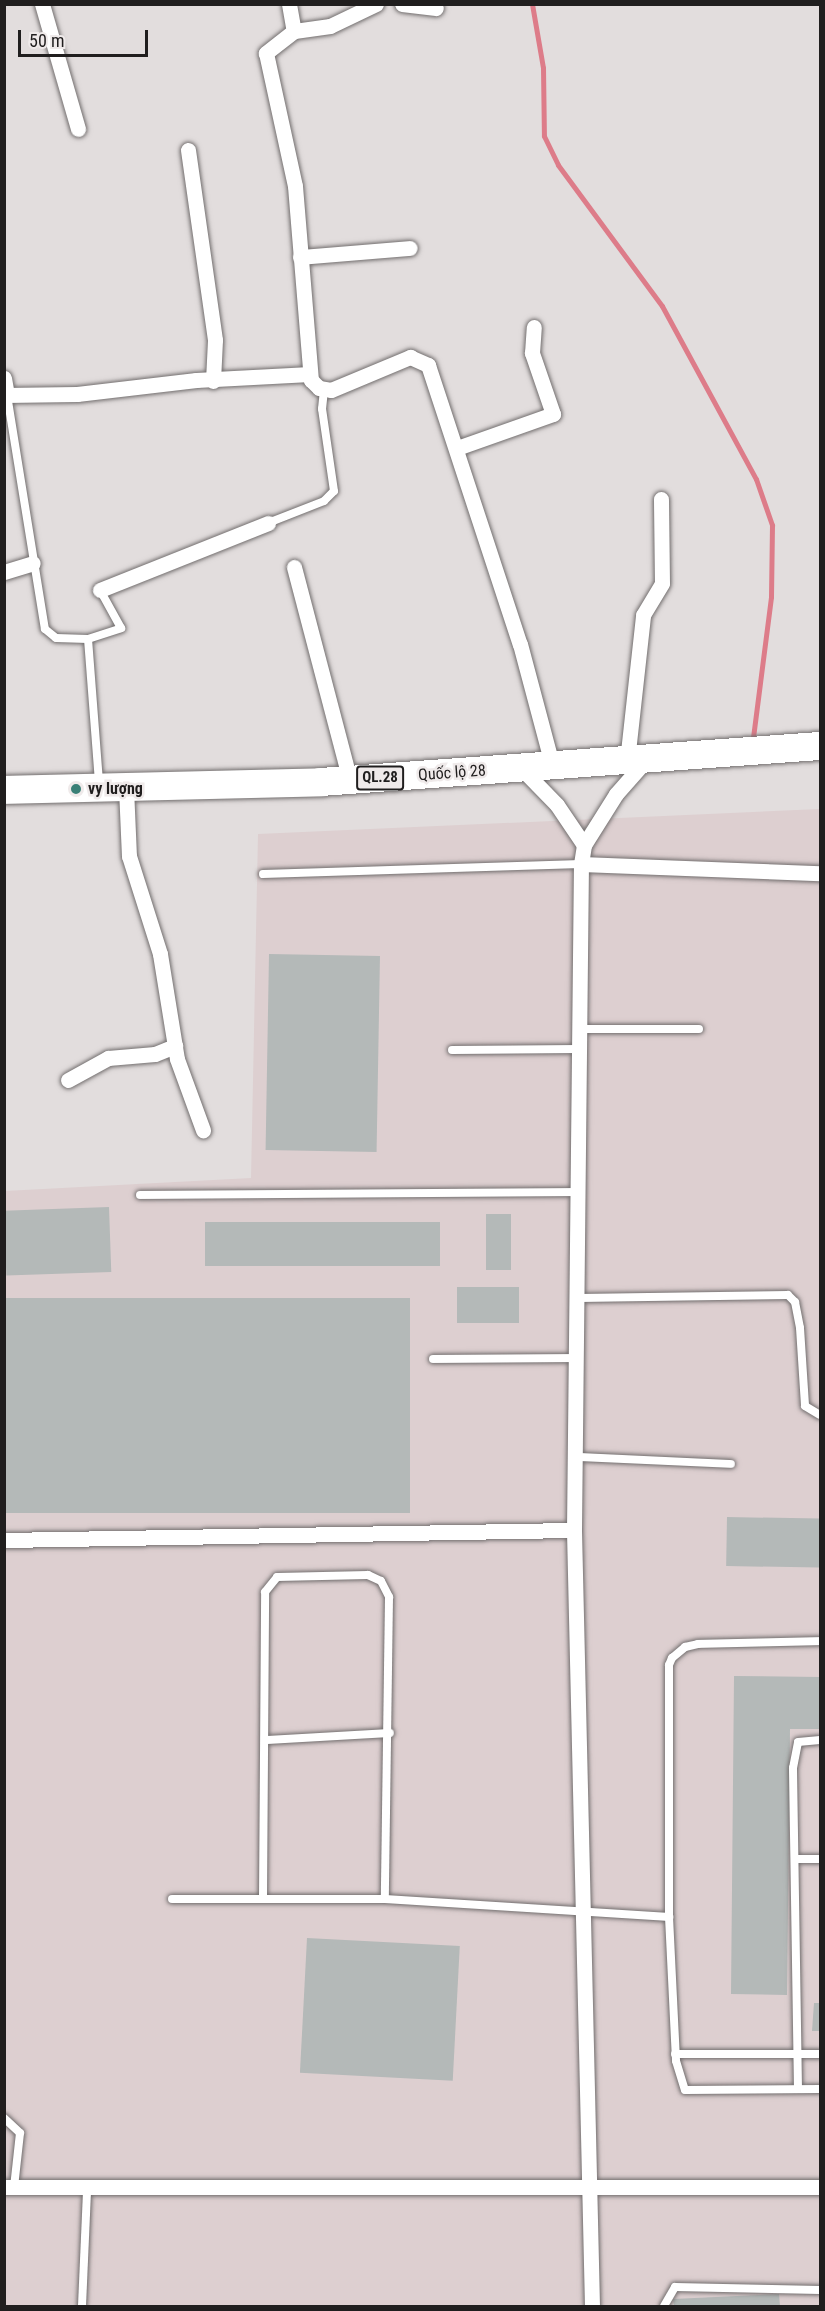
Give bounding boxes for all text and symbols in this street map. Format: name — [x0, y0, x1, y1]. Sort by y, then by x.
scale bar — [21, 18, 152, 56]
text: 50 m — [29, 30, 64, 51]
street label: Quốc lộ 28 — [418, 761, 486, 785]
road number: QL.28 — [356, 766, 404, 790]
place label: vy lượng — [88, 779, 143, 799]
marker: vy lượng — [69, 782, 83, 796]

